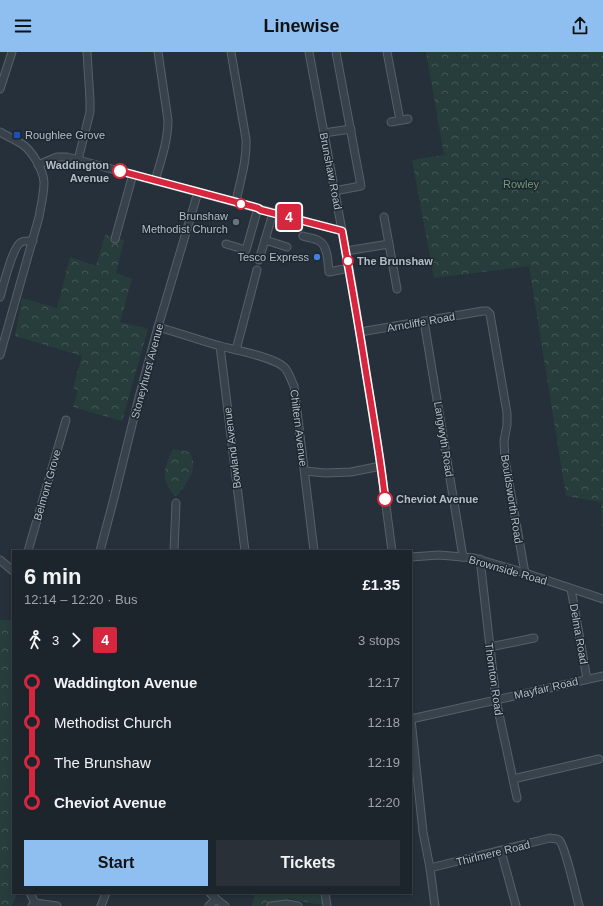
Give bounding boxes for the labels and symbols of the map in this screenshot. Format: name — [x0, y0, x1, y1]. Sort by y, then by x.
place label: Roughlee Grove — [25, 129, 105, 141]
marker: Roughlee Grove — [12, 130, 22, 140]
street label: Brunshaw Road — [318, 131, 344, 211]
place label: Waddington Avenue — [46, 159, 109, 184]
marker: Waddington Avenue — [112, 163, 128, 179]
park label: Rowley — [503, 178, 540, 190]
unlabelled marker — [235, 198, 247, 210]
line badge: 4 — [276, 204, 302, 230]
place label: Brunshaw Methodist Church — [142, 210, 228, 235]
marker: Brunshaw Methodist Church — [231, 217, 241, 227]
place label: Tesco Express — [237, 251, 309, 263]
marker: Tesco Express — [312, 252, 322, 262]
marker: The Brunshaw — [342, 255, 354, 267]
place label: The Brunshaw — [357, 255, 433, 267]
street label: Arncliffe Road — [386, 310, 456, 334]
street label: Stoneyhurst Avenue — [128, 322, 166, 420]
street label: Chiltern Avenue — [288, 389, 310, 467]
street label: Langwyth Road — [432, 400, 456, 478]
street label: Bowland Avenue — [221, 407, 243, 489]
street label: Belmont Grove — [31, 448, 63, 522]
street label: Bouldsworth Road — [499, 454, 525, 544]
marker: Cheviot Avenue — [377, 491, 393, 507]
place label: Cheviot Avenue — [396, 493, 478, 505]
street label: Brownside Road — [468, 553, 548, 587]
street label: Delma Road — [568, 603, 590, 665]
street label: Thornton Road — [483, 642, 505, 716]
street label: Mayfair Road — [513, 675, 579, 701]
street label: Thirlmere Road — [455, 838, 531, 868]

